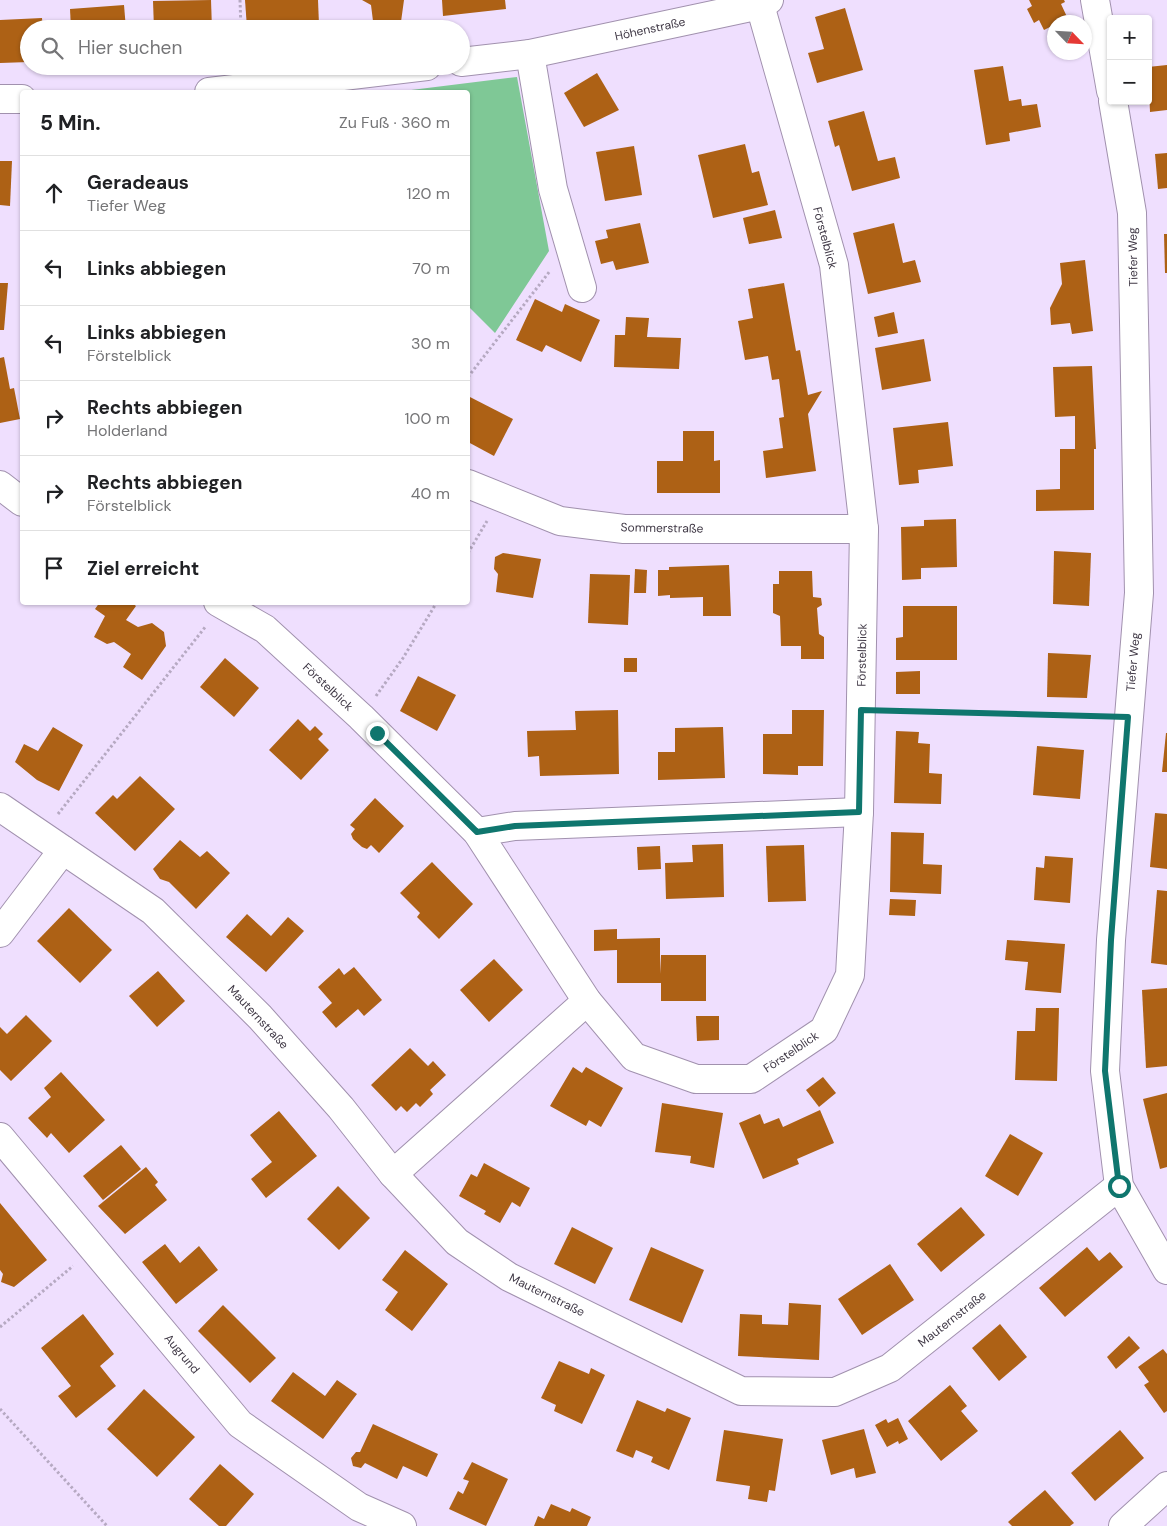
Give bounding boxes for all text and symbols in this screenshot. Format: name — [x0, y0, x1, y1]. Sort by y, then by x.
street label: Höhenstraße — [613, 14, 687, 44]
north arrow — [1047, 15, 1092, 60]
map controls — [1107, 15, 1152, 105]
button: + — [1107, 15, 1152, 60]
search box — [20, 20, 470, 75]
icon: search — [38, 34, 66, 62]
text: Hier suchen — [78, 35, 182, 60]
button: − — [1107, 60, 1152, 105]
text: 5 Min. — [40, 109, 101, 137]
text: Zu Fuß · 360 m — [339, 112, 450, 133]
text: Geradeaus — [87, 170, 189, 195]
icon: ahead — [40, 179, 68, 207]
text: 120 m — [406, 183, 450, 204]
text: Tiefer Weg — [87, 195, 166, 216]
street label: Förstelblick — [809, 205, 841, 271]
street label: Tiefer Weg — [1124, 227, 1142, 287]
icon: left — [40, 254, 68, 282]
text: Links abbiegen — [87, 256, 226, 281]
text: 70 m — [412, 258, 450, 279]
text: Links abbiegen — [87, 320, 226, 345]
icon: left — [40, 329, 68, 357]
text: 30 m — [411, 333, 450, 354]
text: Förstelblick — [87, 345, 172, 366]
text: Rechts abbiegen — [87, 395, 242, 420]
icon: right — [40, 404, 68, 432]
text: 100 m — [405, 408, 450, 429]
text: Holderland — [87, 420, 167, 441]
text: Rechts abbiegen — [87, 470, 242, 495]
icon: right — [40, 479, 68, 507]
text: 40 m — [411, 483, 450, 504]
text: Förstelblick — [87, 495, 172, 516]
street label: Sommerstraße — [620, 519, 704, 537]
icon: arrive — [40, 554, 68, 582]
text: Ziel erreicht — [87, 556, 199, 581]
street label: Förstelblick — [853, 623, 871, 687]
street label: Tiefer Weg — [1122, 632, 1144, 692]
street label: Förstelblick — [299, 659, 357, 715]
route end — [366, 722, 389, 745]
street label: Mauternstraße — [224, 981, 292, 1053]
street label: Förstelblick — [760, 1028, 822, 1076]
route start — [1108, 1175, 1131, 1198]
street label: Mauternstraße — [507, 1270, 588, 1320]
street label: Mauternstraße — [915, 1287, 989, 1351]
street label: Augrund — [161, 1331, 203, 1377]

